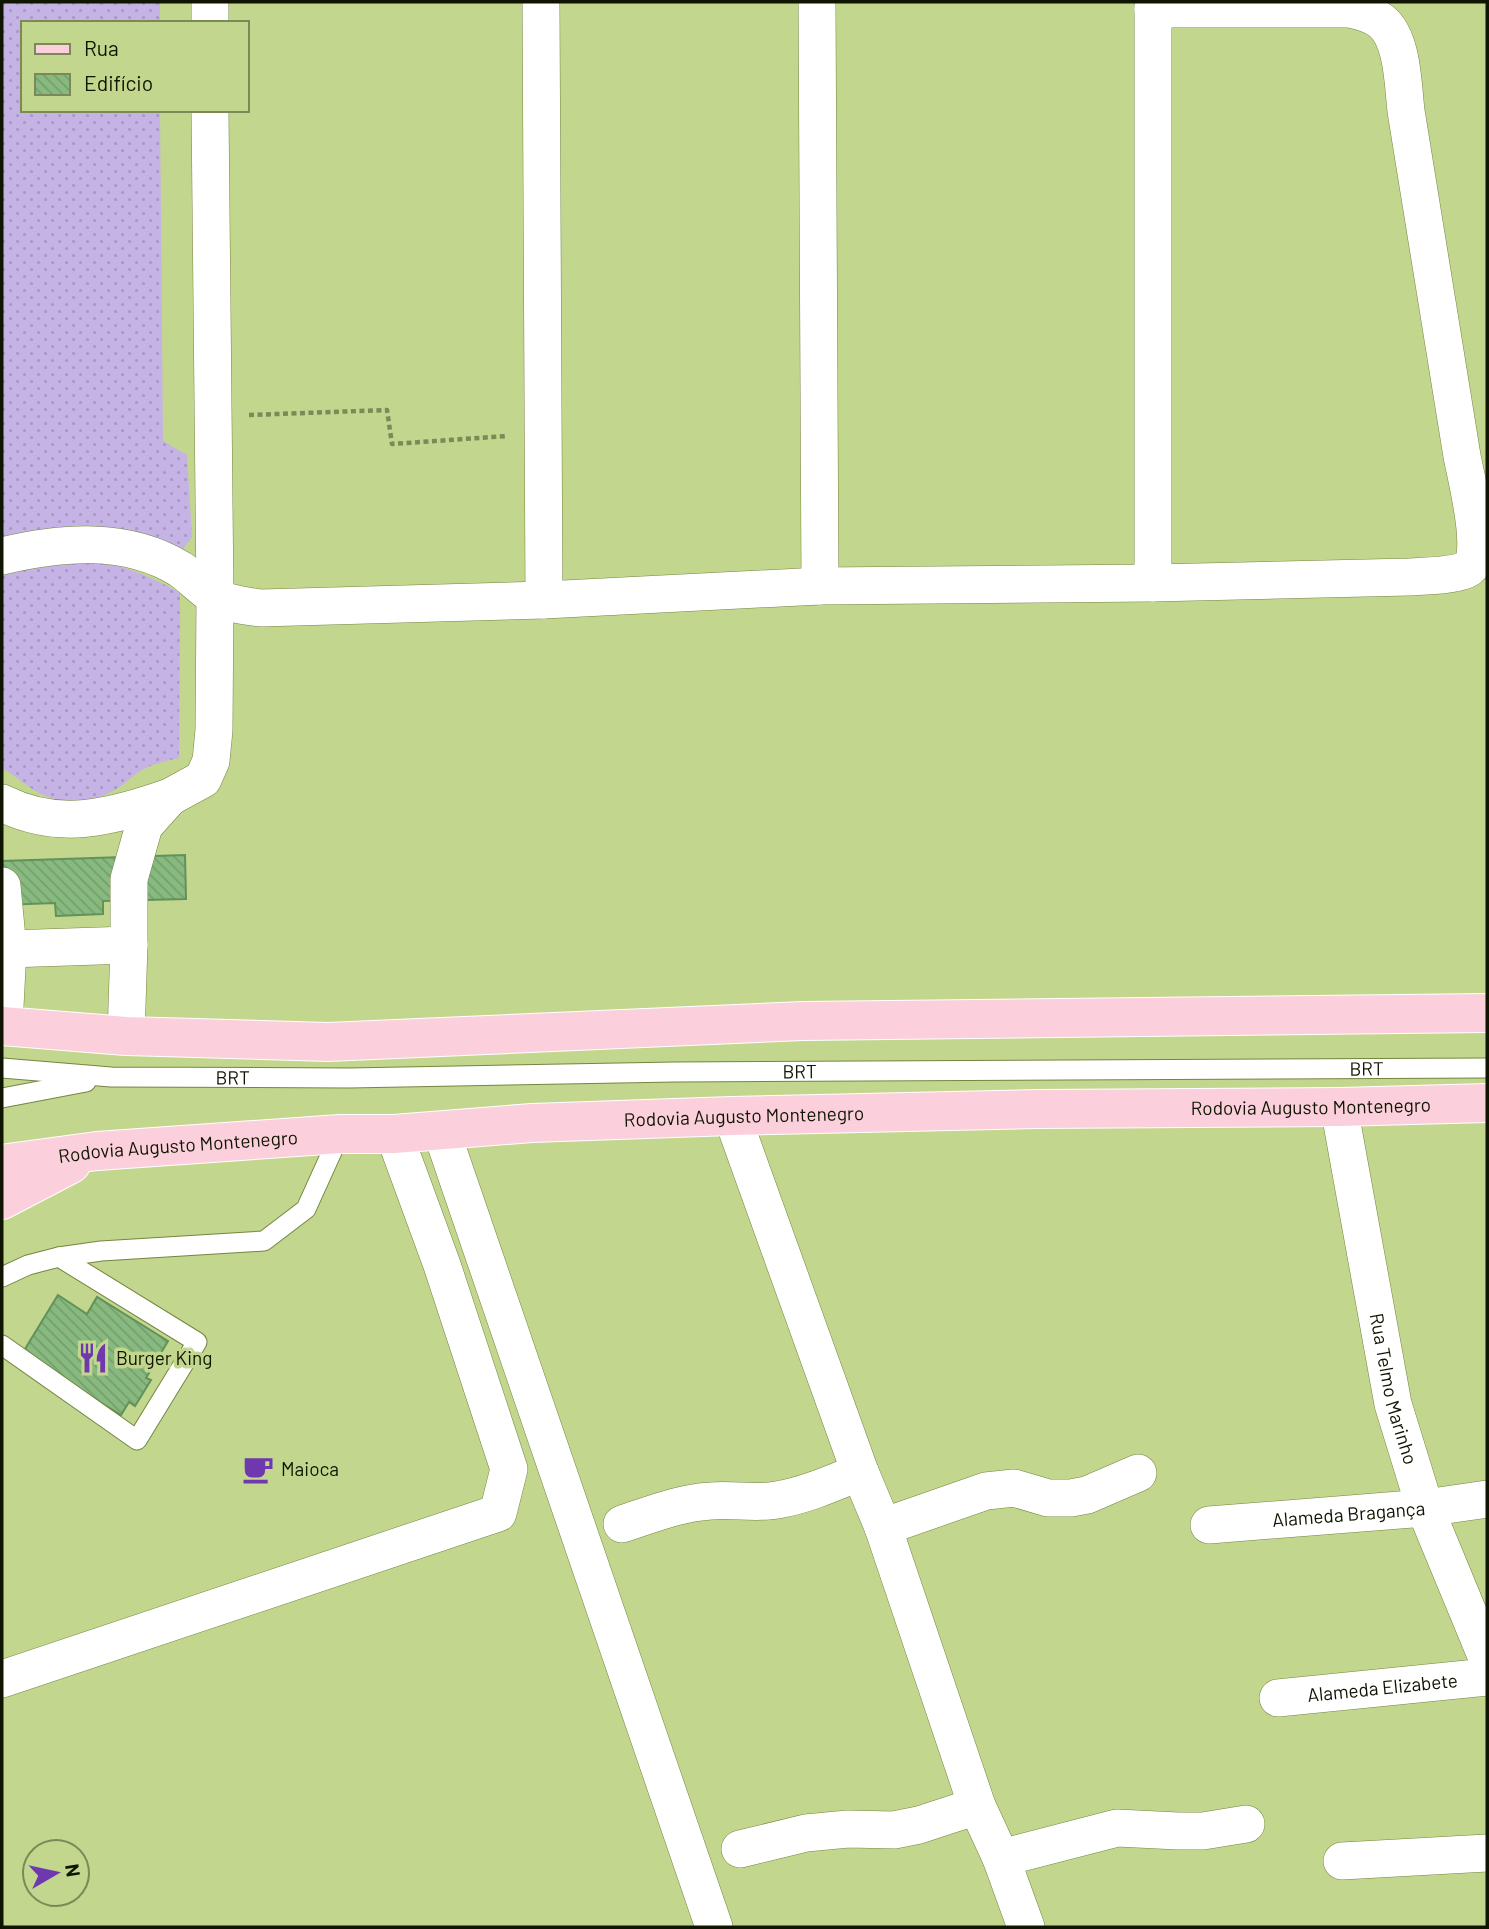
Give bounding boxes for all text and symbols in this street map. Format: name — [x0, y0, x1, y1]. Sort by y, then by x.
legend — [21, 21, 248, 112]
text: Rua — [84, 35, 119, 60]
text: Edifício — [84, 70, 153, 95]
street label: BRT — [1349, 1057, 1384, 1080]
street label: BRT — [782, 1059, 817, 1082]
street label: BRT — [215, 1065, 250, 1089]
street label: Rodovia Augusto Montenegro — [1191, 1093, 1431, 1119]
street label: Rodovia Augusto Montenegro — [623, 1101, 864, 1131]
street label: Rodovia Augusto Montenegro — [57, 1125, 299, 1167]
street label: Rua Telmo Marinho — [1366, 1311, 1423, 1467]
restaurant icon: Burger King — [76, 1341, 110, 1375]
place label: Burger King — [116, 1346, 212, 1369]
cafe icon: Maioca — [241, 1452, 275, 1486]
place label: Maioca — [281, 1457, 339, 1480]
street label: Alameda Bragança — [1271, 1496, 1426, 1531]
street label: Alameda Elizabete — [1306, 1668, 1459, 1706]
north arrow — [21, 1838, 91, 1908]
text: N — [61, 1862, 86, 1878]

